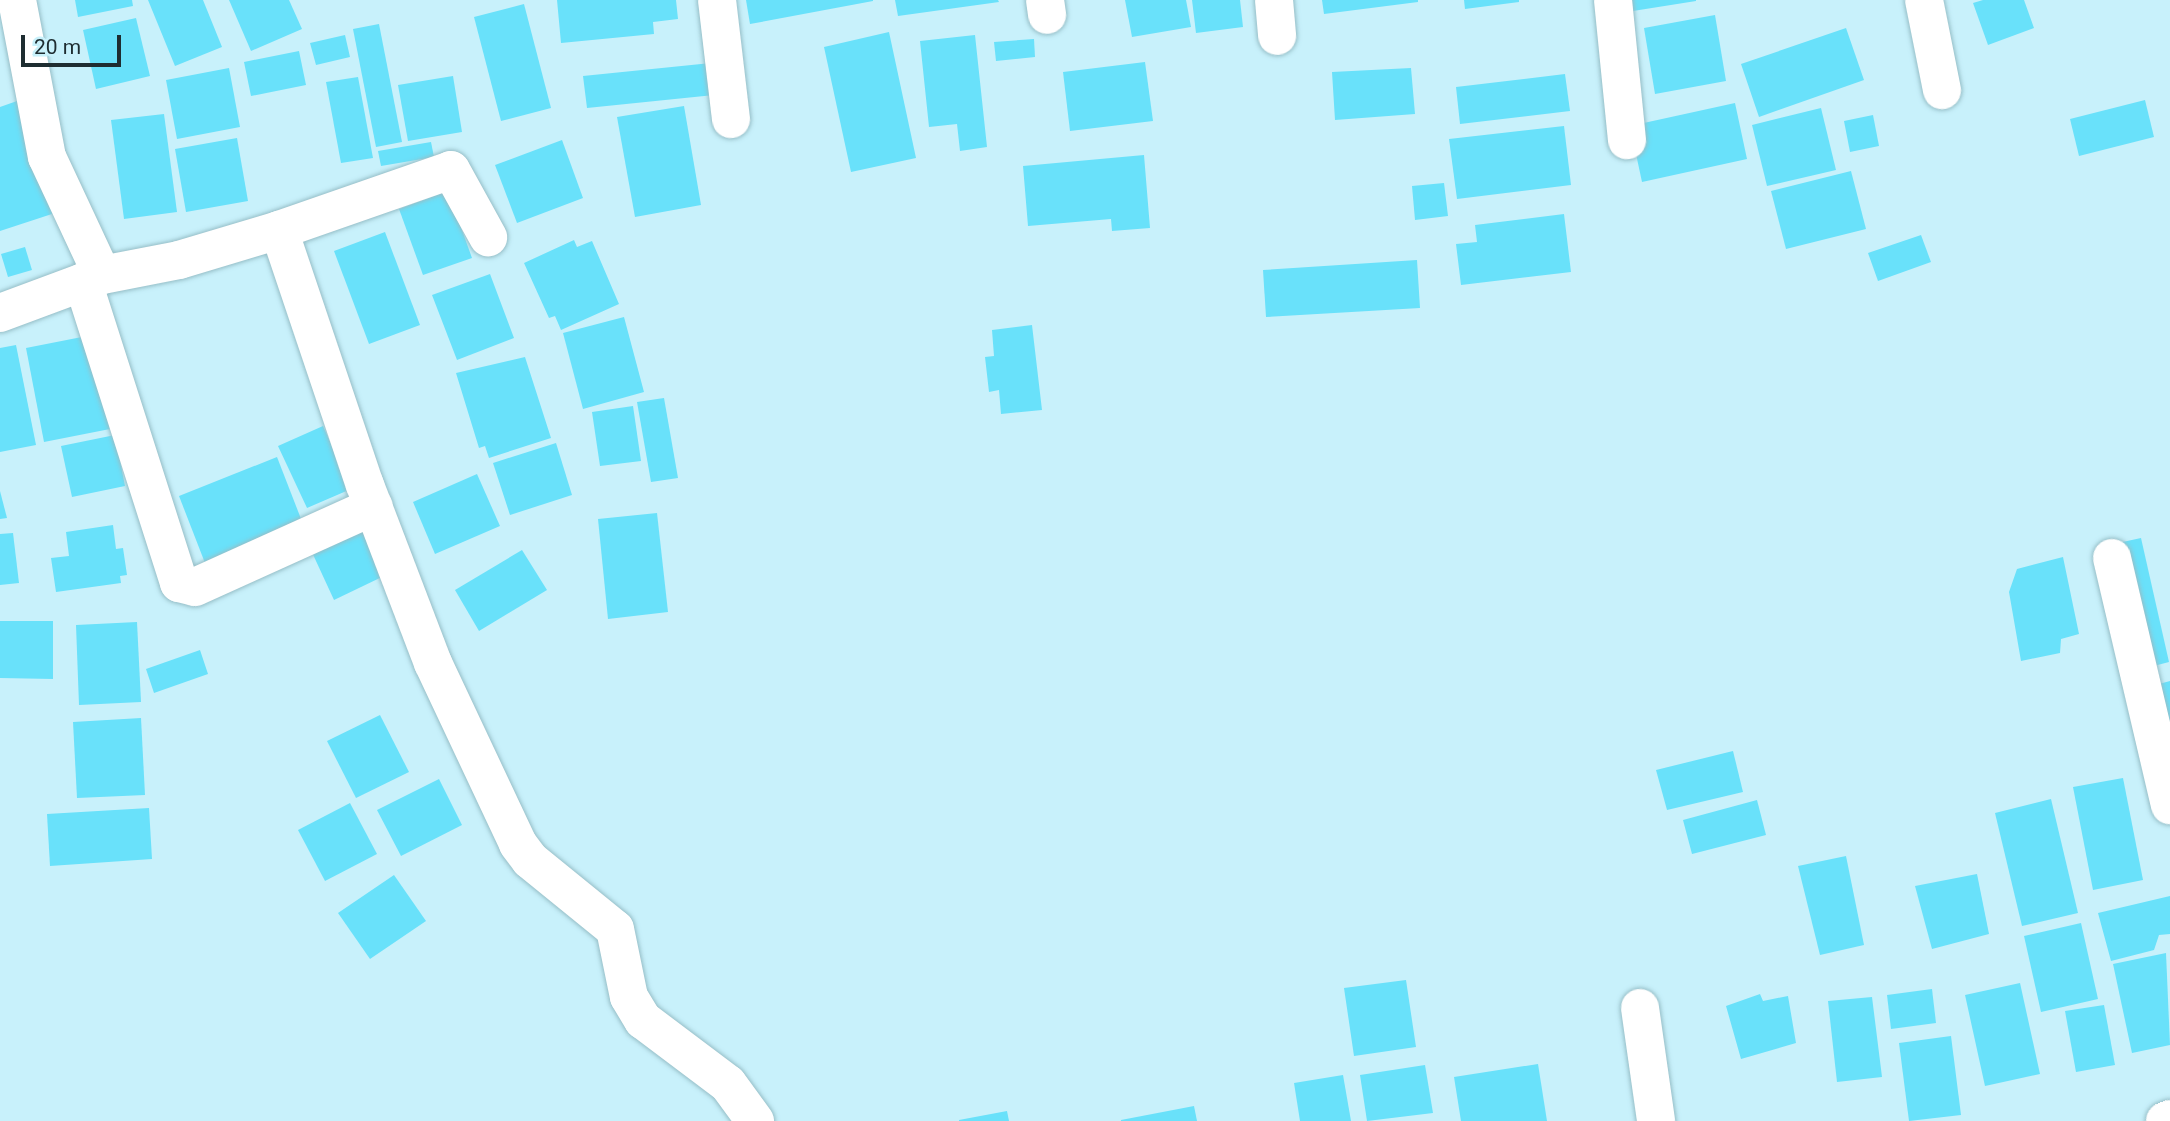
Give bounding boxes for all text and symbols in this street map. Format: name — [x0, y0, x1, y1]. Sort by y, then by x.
scale bar — [24, 21, 124, 65]
text: 20 m — [34, 35, 81, 59]

